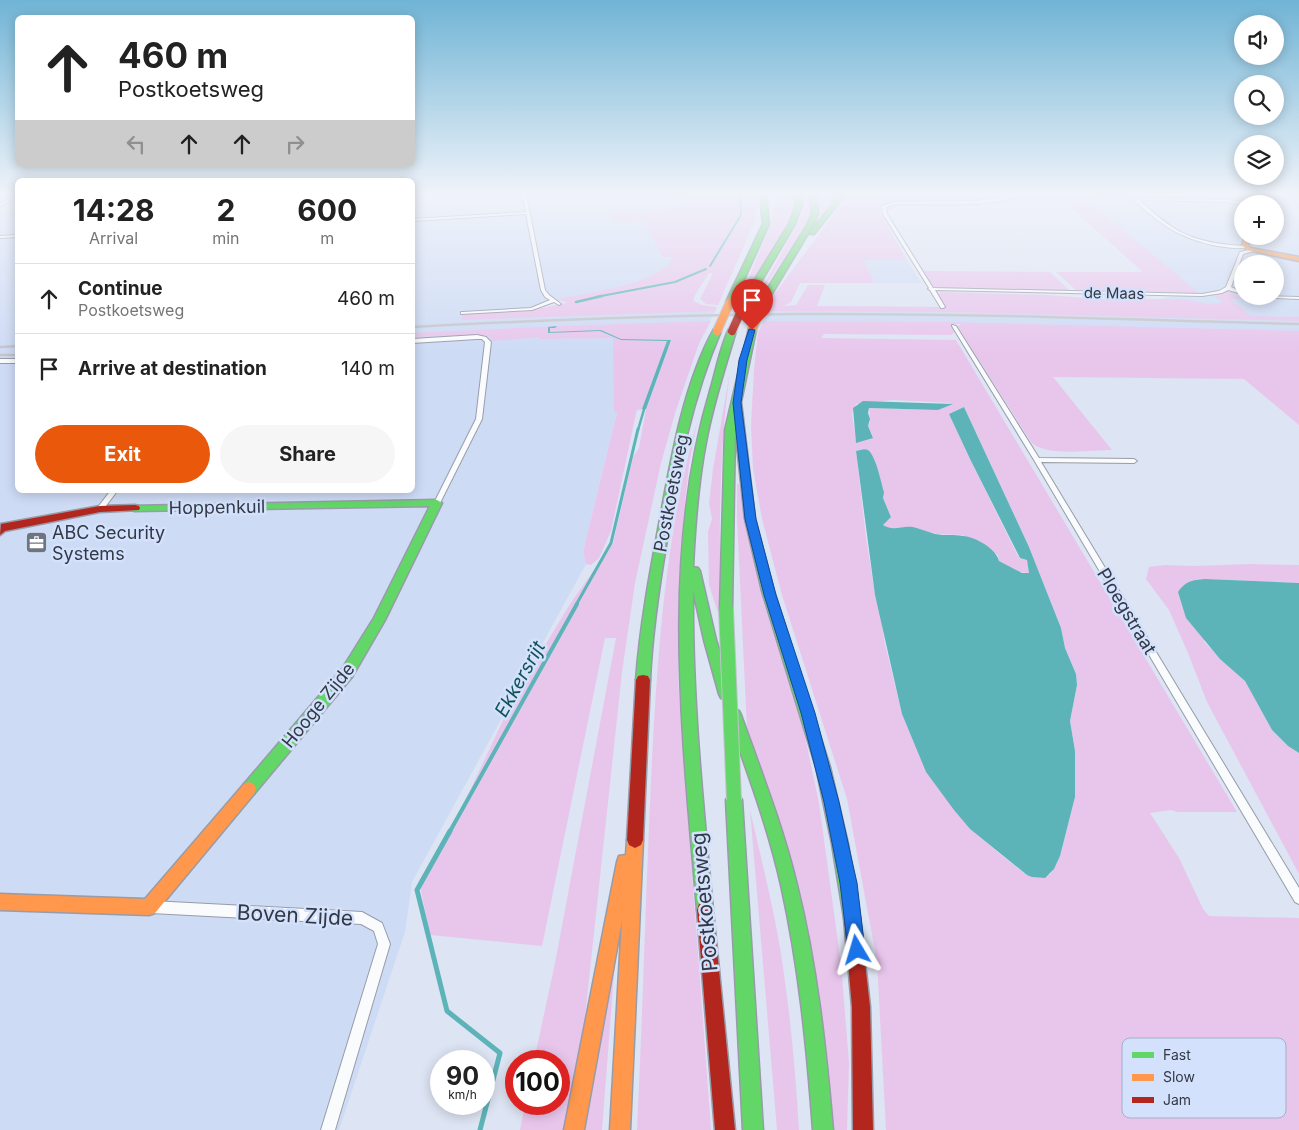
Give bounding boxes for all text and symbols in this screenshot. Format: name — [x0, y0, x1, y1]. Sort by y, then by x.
map controls — [1234, 15, 1284, 305]
button: sound — [1234, 15, 1284, 65]
text: 460 m — [118, 34, 228, 76]
icon: ahead — [35, 35, 100, 100]
button: search — [1234, 75, 1284, 125]
text: Postkoetsweg — [118, 76, 264, 102]
icon: left — [122, 130, 150, 158]
icon: ahead — [175, 130, 203, 158]
icon: ahead — [228, 130, 256, 158]
icon: right — [281, 130, 309, 158]
button: layers — [1234, 135, 1284, 185]
text: 14:28 — [73, 192, 154, 228]
text: 2 — [216, 192, 235, 228]
text: 600 — [297, 192, 357, 228]
button: + — [1234, 195, 1284, 245]
text: Arrival — [89, 228, 138, 248]
text: min — [212, 228, 240, 248]
text: m — [320, 228, 334, 248]
button: − — [1234, 255, 1284, 305]
text: Continue — [78, 277, 163, 300]
pin — [731, 279, 773, 330]
street label: de Maas — [1084, 283, 1144, 303]
icon: ahead — [35, 285, 63, 313]
icon: arrive — [738, 286, 766, 314]
text: 460 m — [337, 287, 395, 310]
text: Postkoetsweg — [78, 300, 184, 320]
icon: arrive — [35, 355, 63, 383]
text: Arrive at destination — [78, 357, 267, 380]
text: 140 m — [341, 357, 395, 380]
button: Exit — [35, 425, 210, 483]
button: Share — [220, 425, 395, 483]
street label: Postkoetsweg — [649, 432, 693, 554]
street label: Hoppenkuil — [169, 496, 265, 518]
place label: ABC Security Systems — [52, 522, 165, 564]
office icon: ABC Security Systems — [24, 530, 48, 554]
street label: Ploegstraat — [1093, 564, 1161, 658]
water label: Ekkersrijt — [490, 637, 551, 721]
street label: Hooge Zijde — [277, 658, 359, 752]
street label: Postkoetsweg — [685, 831, 723, 973]
street label: Boven Zijde — [236, 899, 354, 931]
position arrow — [830, 923, 882, 975]
legend — [1122, 1038, 1286, 1118]
text: Fast — [1163, 1046, 1191, 1063]
speed limit sign: 100 — [505, 1050, 570, 1115]
text: 90 — [446, 1061, 479, 1091]
text: Slow — [1163, 1068, 1195, 1085]
text: km/h — [448, 1087, 477, 1102]
text: Jam — [1163, 1091, 1191, 1108]

